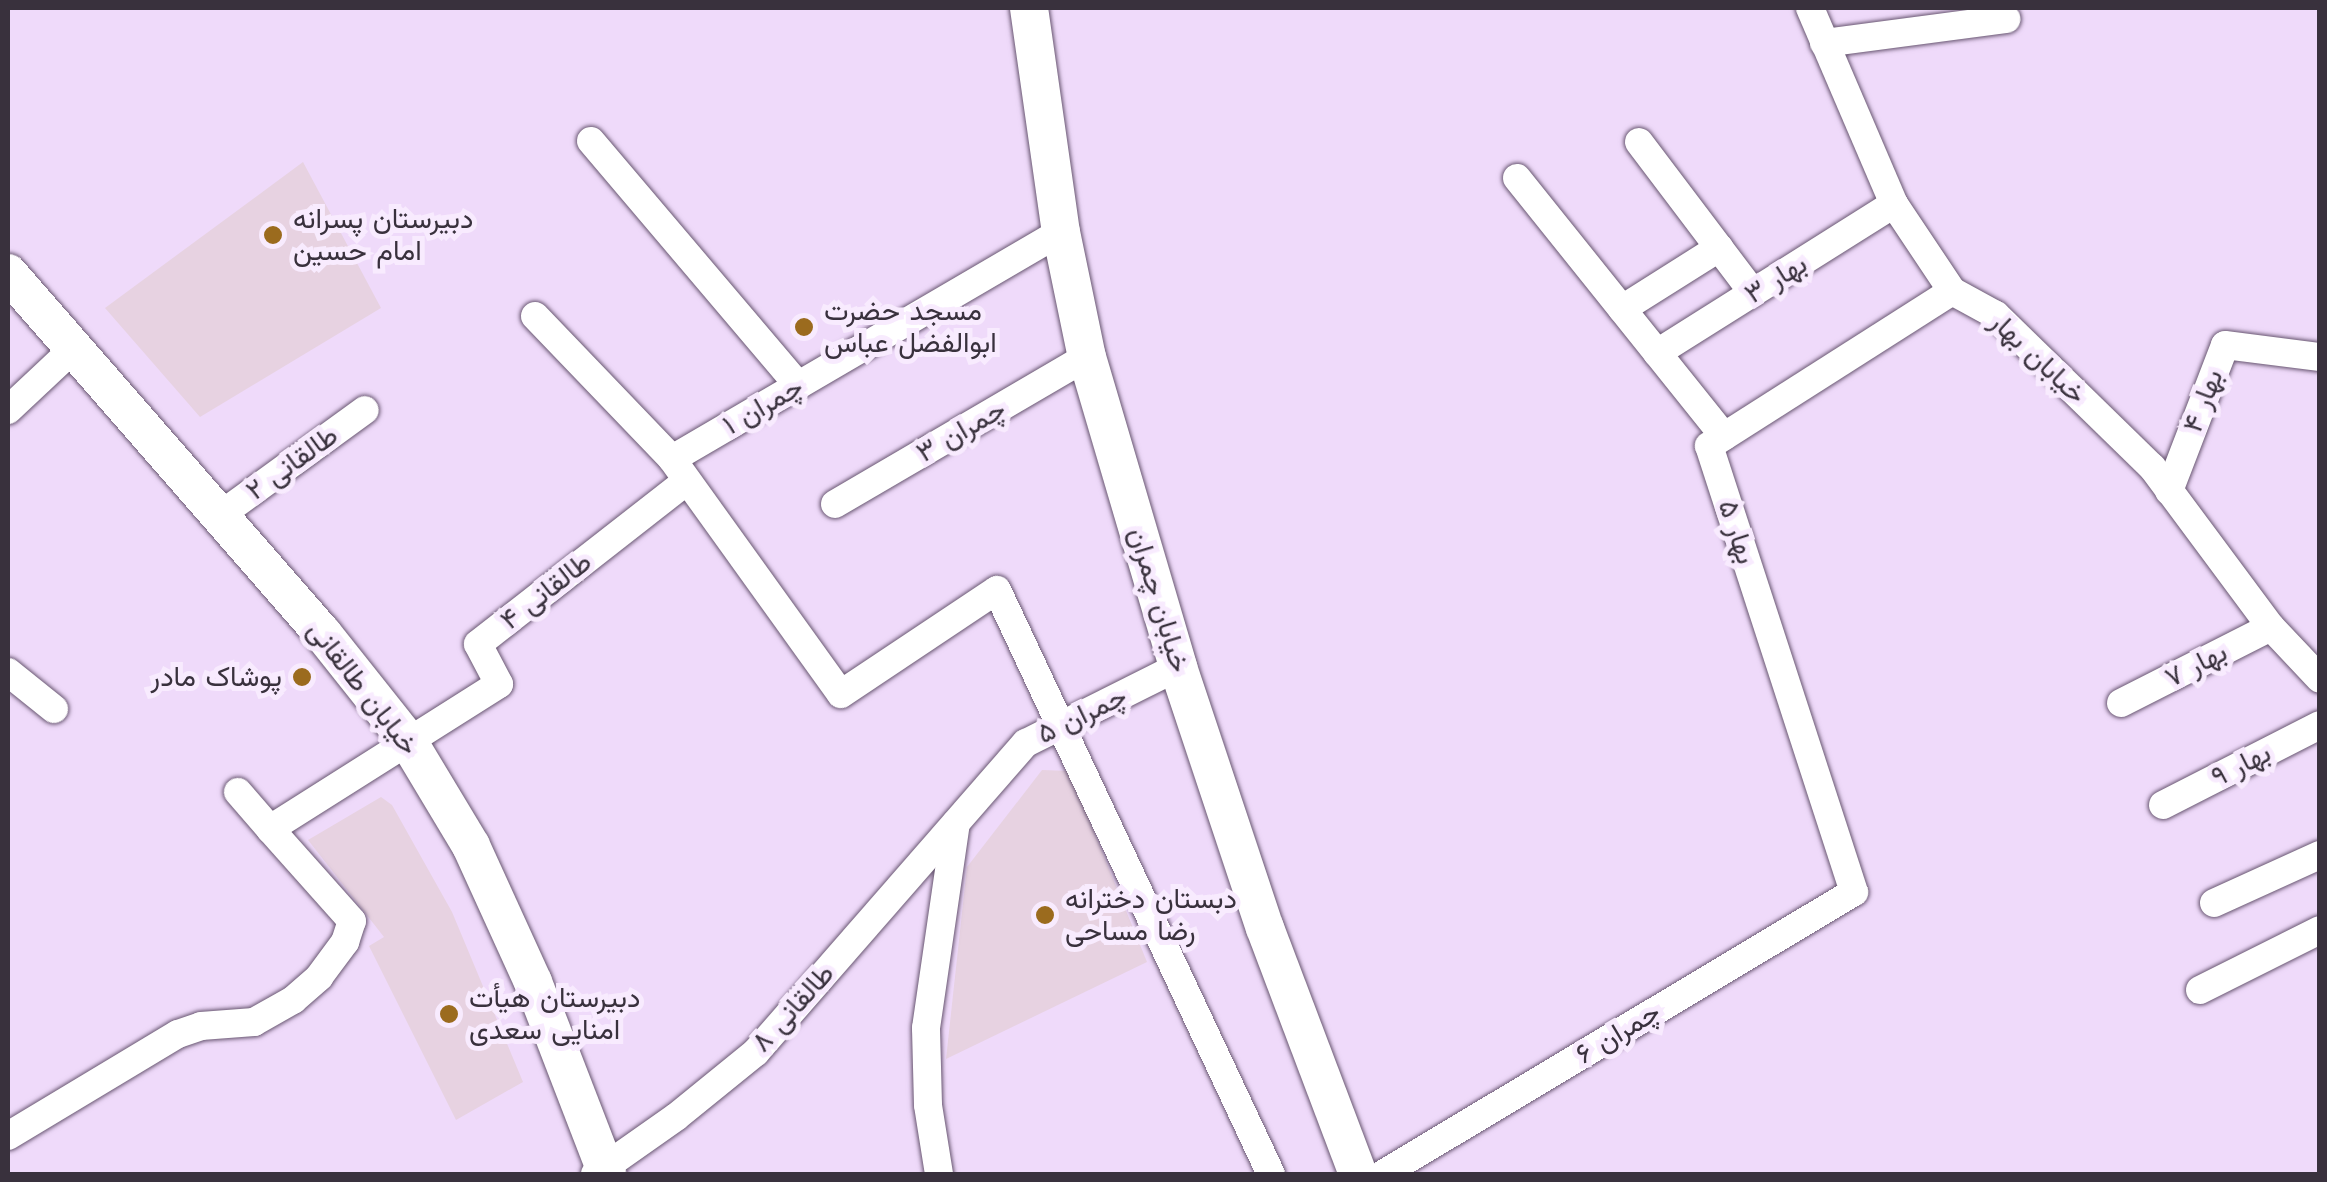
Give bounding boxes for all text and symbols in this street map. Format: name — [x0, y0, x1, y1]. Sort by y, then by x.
place label: دبیرستان پسرانه امام حسین — [293, 202, 473, 268]
marker: دبیرستان پسرانه امام حسین — [262, 224, 284, 246]
street label: بهار ۳ — [1739, 247, 1813, 311]
place label: مسجد حضرت ابوالفضل عباس — [824, 294, 997, 360]
street label: خیابان بهار — [1983, 305, 2093, 411]
marker: مسجد حضرت ابوالفضل عباس — [793, 316, 815, 338]
street label: بهار ۴ — [2176, 365, 2230, 437]
street label: چمران ۱ — [717, 370, 809, 442]
street label: چمران ۳ — [911, 392, 1011, 470]
street label: طالقانی ۲ — [240, 418, 344, 508]
street label: بهار ۵ — [1711, 496, 1763, 568]
street label: خیابان چمران — [1121, 524, 1197, 676]
street label: طالقانی ۴ — [494, 545, 598, 637]
street label: خیابان طالقانی — [300, 614, 426, 762]
street label: بهار ۷ — [2159, 635, 2233, 695]
place label: پوشاک مادر — [151, 660, 282, 694]
marker: پوشاک مادر — [291, 666, 313, 688]
street label: چمران ۵ — [1032, 679, 1132, 751]
street label: بهار ۹ — [2206, 736, 2276, 794]
place label: دبستان دخترانه رضا مساحی — [1065, 882, 1237, 948]
marker: دبستان دخترانه رضا مساحی — [1034, 904, 1056, 926]
street label: طالقانی ۸ — [745, 957, 841, 1059]
place label: دبیرستان هیأت امنایی سعدی — [469, 981, 640, 1047]
street label: چمران ۶ — [1570, 995, 1666, 1071]
marker: دبیرستان هیأت امنایی سعدی — [438, 1003, 460, 1025]

